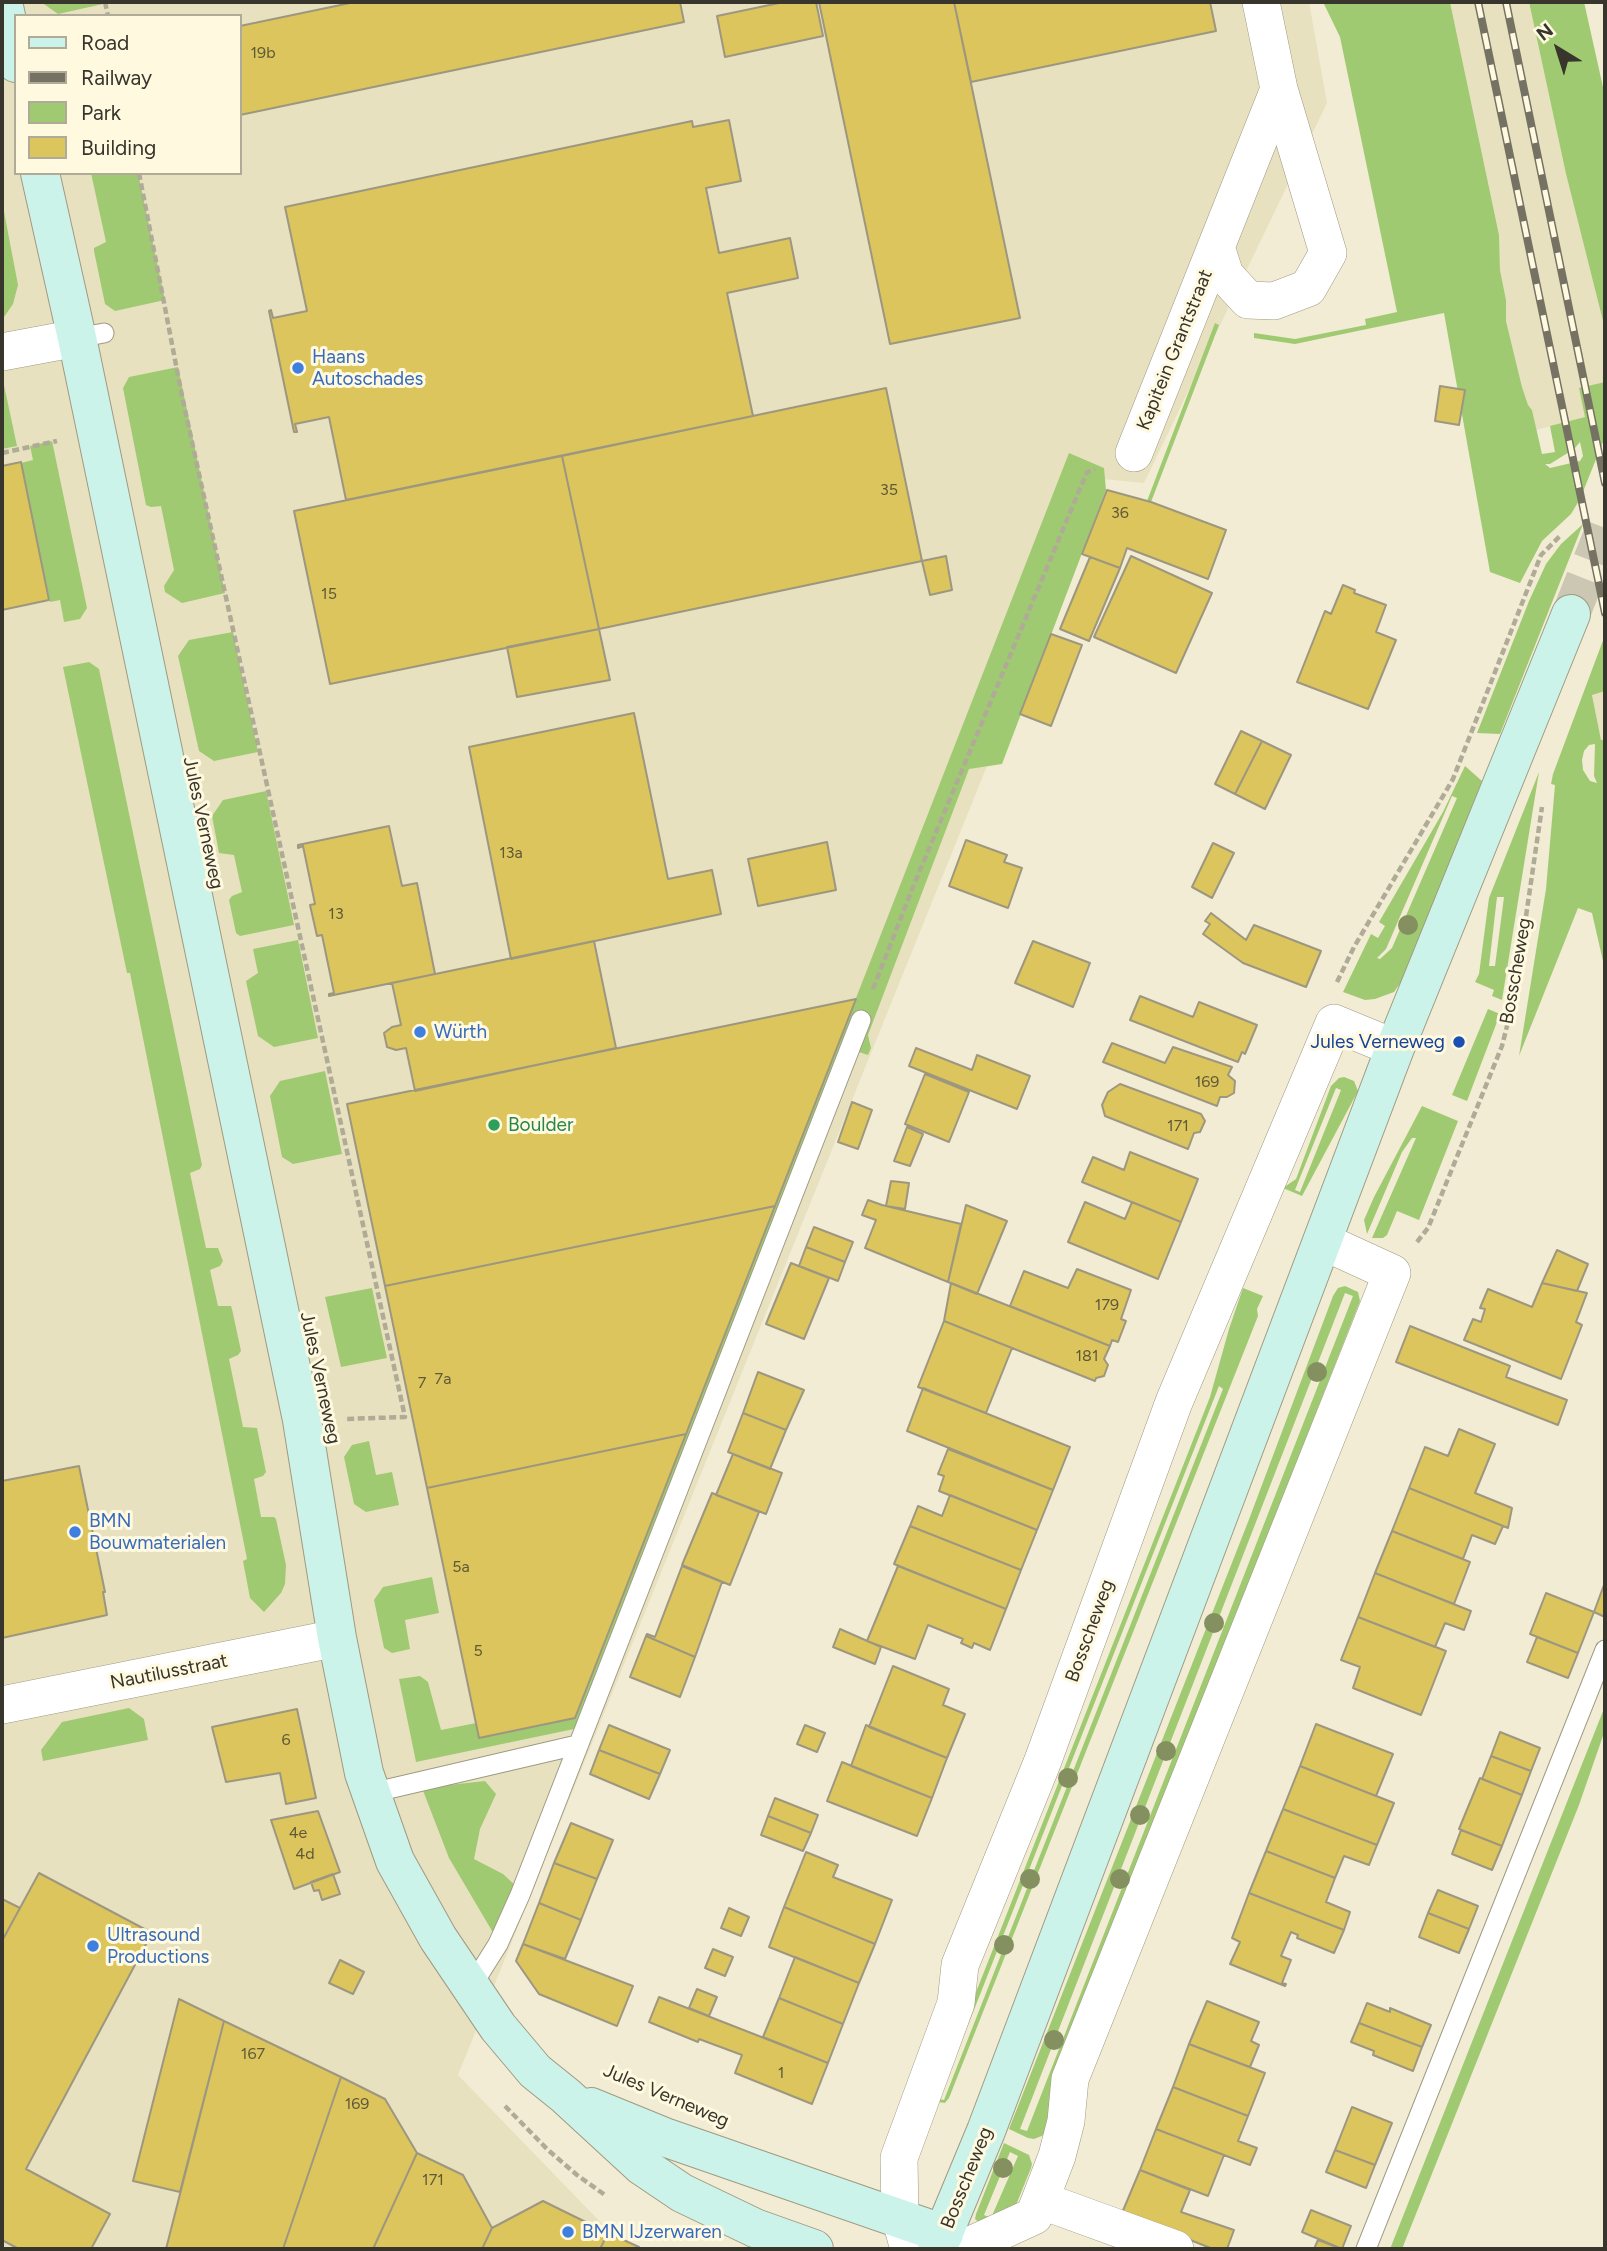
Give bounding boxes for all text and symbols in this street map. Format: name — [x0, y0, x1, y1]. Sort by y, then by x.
legend — [14, 14, 242, 175]
north arrow — [1523, 14, 1593, 84]
text: N — [1532, 18, 1558, 46]
text: Road — [81, 30, 129, 55]
house number: 19b — [250, 43, 276, 63]
text: Railway — [81, 65, 152, 90]
text: Park — [81, 100, 121, 125]
text: Building — [81, 135, 156, 160]
street label: Kapitein Grantstraat — [1132, 266, 1218, 434]
place label: Haans Autoschades — [312, 346, 423, 390]
marker: Haans Autoschades — [290, 360, 306, 376]
house number: 35 — [880, 480, 898, 500]
house number: 36 — [1111, 503, 1129, 523]
house number: 15 — [321, 584, 337, 604]
street label: Jules Verneweg — [178, 755, 228, 891]
house number: 13a — [499, 843, 523, 863]
house number: 13 — [328, 904, 344, 924]
street label: Bosscheweg — [1495, 916, 1537, 1026]
place label: Würth — [434, 1021, 487, 1043]
marker: Würth — [412, 1024, 428, 1040]
place label: Jules Verneweg — [1310, 1031, 1445, 1053]
marker: Jules Verneweg — [1451, 1034, 1467, 1050]
house number: 169 — [1195, 1072, 1219, 1092]
place label: Boulder — [508, 1114, 573, 1136]
house number: 171 — [1167, 1116, 1189, 1136]
marker: Boulder — [486, 1117, 502, 1133]
house number: 179 — [1095, 1295, 1119, 1315]
street label: Jules Verneweg — [295, 1310, 345, 1446]
house number: 181 — [1075, 1346, 1099, 1366]
house number: 7a — [435, 1369, 451, 1389]
house number: 7 — [418, 1373, 426, 1393]
place label: BMN Bouwmaterialen — [89, 1510, 226, 1554]
marker: BMN Bouwmaterialen — [67, 1524, 83, 1540]
house number: 5a — [452, 1557, 470, 1577]
street label: Bosscheweg — [1061, 1577, 1119, 1685]
house number: 5 — [473, 1641, 483, 1661]
street label: Nautilusstraat — [108, 1649, 230, 1695]
house number: 6 — [281, 1730, 291, 1750]
house number: 4e — [289, 1823, 307, 1843]
house number: 4d — [295, 1844, 315, 1864]
place label: Ultrasound Productions — [107, 1924, 209, 1968]
marker: Ultrasound Productions — [85, 1938, 101, 1954]
house number: 167 — [241, 2044, 265, 2064]
street label: Jules Verneweg — [600, 2059, 732, 2133]
house number: 1 — [778, 2063, 784, 2083]
house number: 169 — [345, 2094, 369, 2114]
street label: Bosscheweg — [936, 2124, 998, 2232]
house number: 171 — [422, 2170, 444, 2190]
place label: BMN IJzerwaren — [582, 2221, 722, 2243]
marker: BMN IJzerwaren — [560, 2224, 576, 2240]

